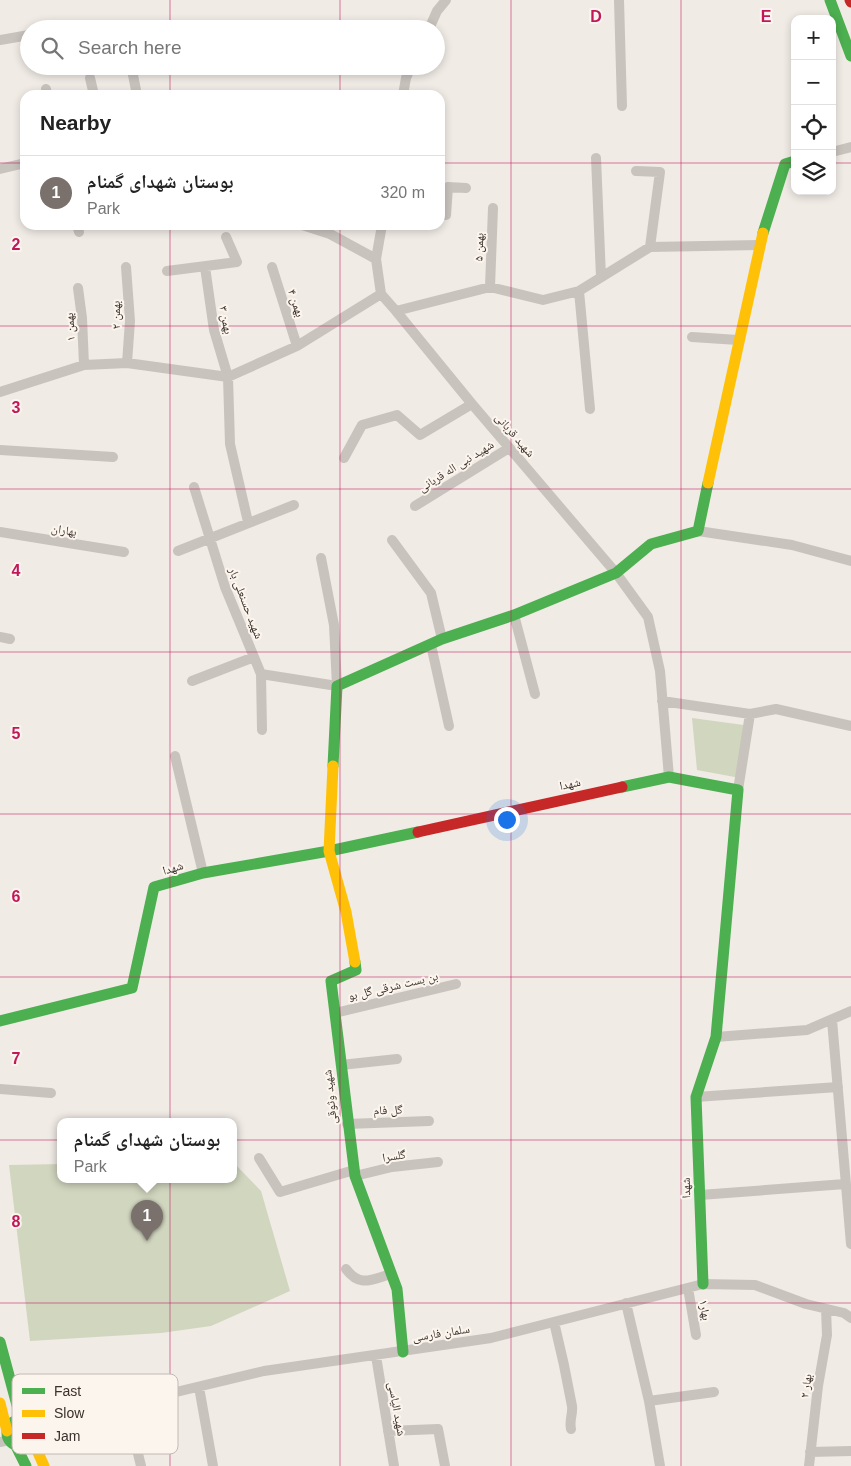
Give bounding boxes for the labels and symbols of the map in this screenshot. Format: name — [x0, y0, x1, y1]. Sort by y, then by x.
text: D — [590, 8, 602, 25]
text: E — [761, 8, 772, 25]
street label: بهمن ۵ — [472, 232, 487, 262]
text: 2 — [12, 236, 21, 253]
street label: بهمن ۴ — [285, 287, 307, 319]
street label: بهمن ۲ — [109, 301, 124, 329]
street label: بهمن ۳ — [216, 305, 236, 335]
street label: بهمن ۱ — [62, 312, 78, 342]
text: 3 — [12, 399, 21, 416]
street label: شهید قربانی — [492, 410, 538, 460]
street label: شهید نبی اله قربانی — [416, 437, 497, 495]
street label: بهاران — [50, 521, 78, 539]
text: 4 — [12, 562, 21, 579]
street label: شهید حسنعلی بار — [225, 564, 266, 641]
text: 5 — [12, 725, 21, 742]
street label: شهدا — [558, 775, 582, 793]
your location — [494, 807, 520, 833]
street label: شهدا — [161, 858, 185, 878]
text: 6 — [12, 888, 21, 905]
street label: بن بست شرقی گل بو — [347, 969, 439, 1004]
text: 7 — [12, 1050, 21, 1067]
street label: شهید وثوقی — [320, 1069, 340, 1125]
street label: گل فام — [373, 1102, 403, 1119]
street label: گلسرا — [381, 1147, 407, 1165]
street label: شهدا — [679, 1177, 693, 1199]
pin: 1 — [131, 1200, 163, 1241]
text: 8 — [12, 1213, 21, 1230]
street label: بهار۱ — [696, 1298, 714, 1322]
street label: سلمان فارسی — [411, 1322, 471, 1344]
street label: بهار ۲ — [797, 1373, 815, 1399]
legend — [12, 1374, 178, 1454]
street label: شهید الیاسی — [385, 1381, 409, 1437]
text: Fast — [54, 1383, 81, 1399]
text: Slow — [54, 1405, 85, 1421]
text: Jam — [54, 1428, 80, 1444]

